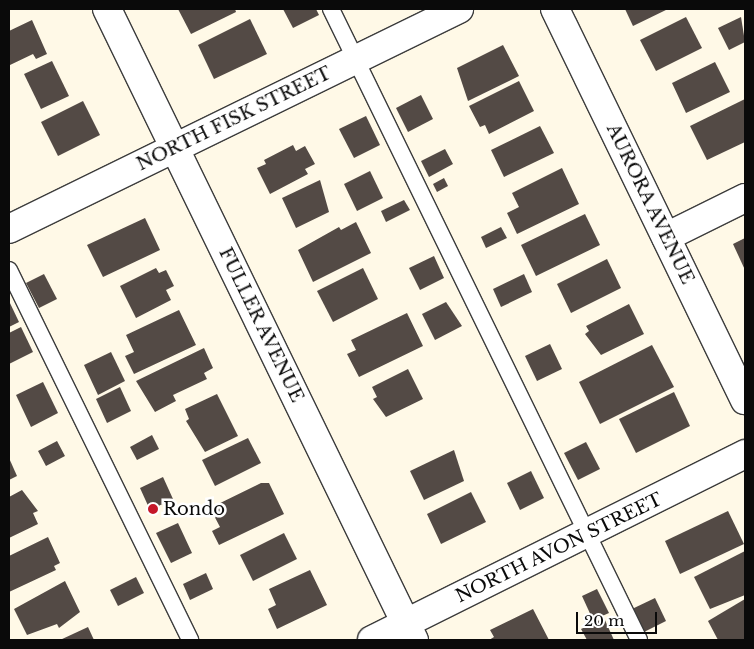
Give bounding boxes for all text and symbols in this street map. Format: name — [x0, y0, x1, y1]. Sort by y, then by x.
street label: NORTH FISK STREET — [133, 62, 335, 176]
street label: AURORA AVENUE — [601, 120, 699, 288]
street label: FULLER AVENUE — [214, 244, 308, 406]
street label: NORTH AVON STREET — [452, 488, 666, 608]
place label: Rondo — [163, 498, 225, 520]
marker: Rondo — [147, 503, 159, 515]
scale bar — [579, 602, 660, 634]
text: 20 m — [584, 611, 624, 630]

